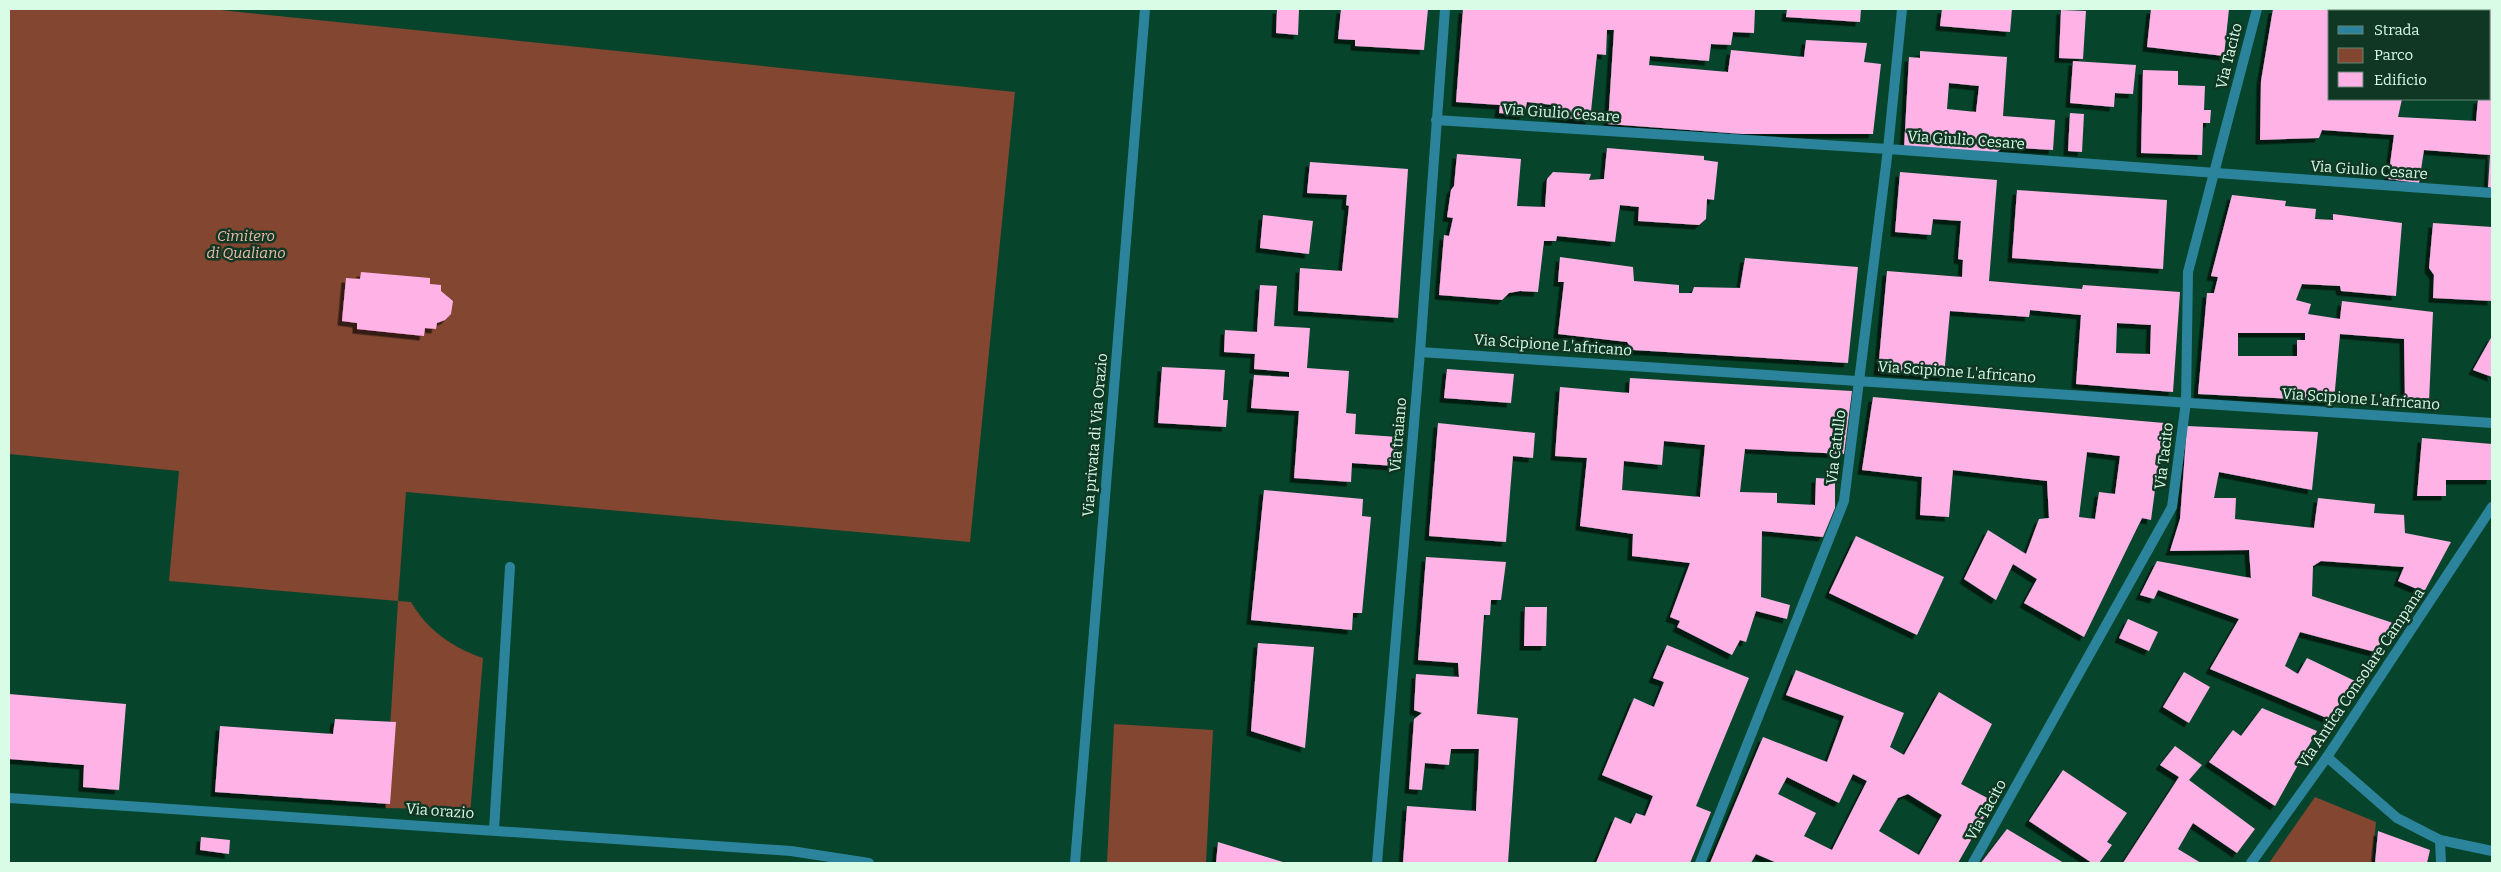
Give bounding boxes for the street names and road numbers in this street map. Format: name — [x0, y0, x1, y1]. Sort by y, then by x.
street label: Via Tacito — [2212, 21, 2246, 91]
street label: Via Giulio Cesare — [1502, 100, 1620, 126]
street label: Via Giulio Cesare — [1907, 127, 2025, 153]
street label: Via Giulio Cesare — [2310, 157, 2428, 183]
street label: Via Scipione L'africano — [1473, 330, 1633, 360]
street label: Via privata di Via Orazio — [1079, 352, 1111, 518]
street label: Via Scipione L'africano — [1877, 357, 2037, 387]
street label: Via Scipione L'africano — [2281, 384, 2441, 414]
street label: Via traiano — [1386, 397, 1410, 473]
street label: Via Catullo — [1823, 409, 1849, 485]
street label: Via Tacito — [2151, 422, 2177, 490]
street label: Via Antica Consolare Campana — [2294, 585, 2428, 771]
street label: Via Tacito — [1962, 776, 2010, 844]
street label: Via orazio — [405, 800, 475, 822]

